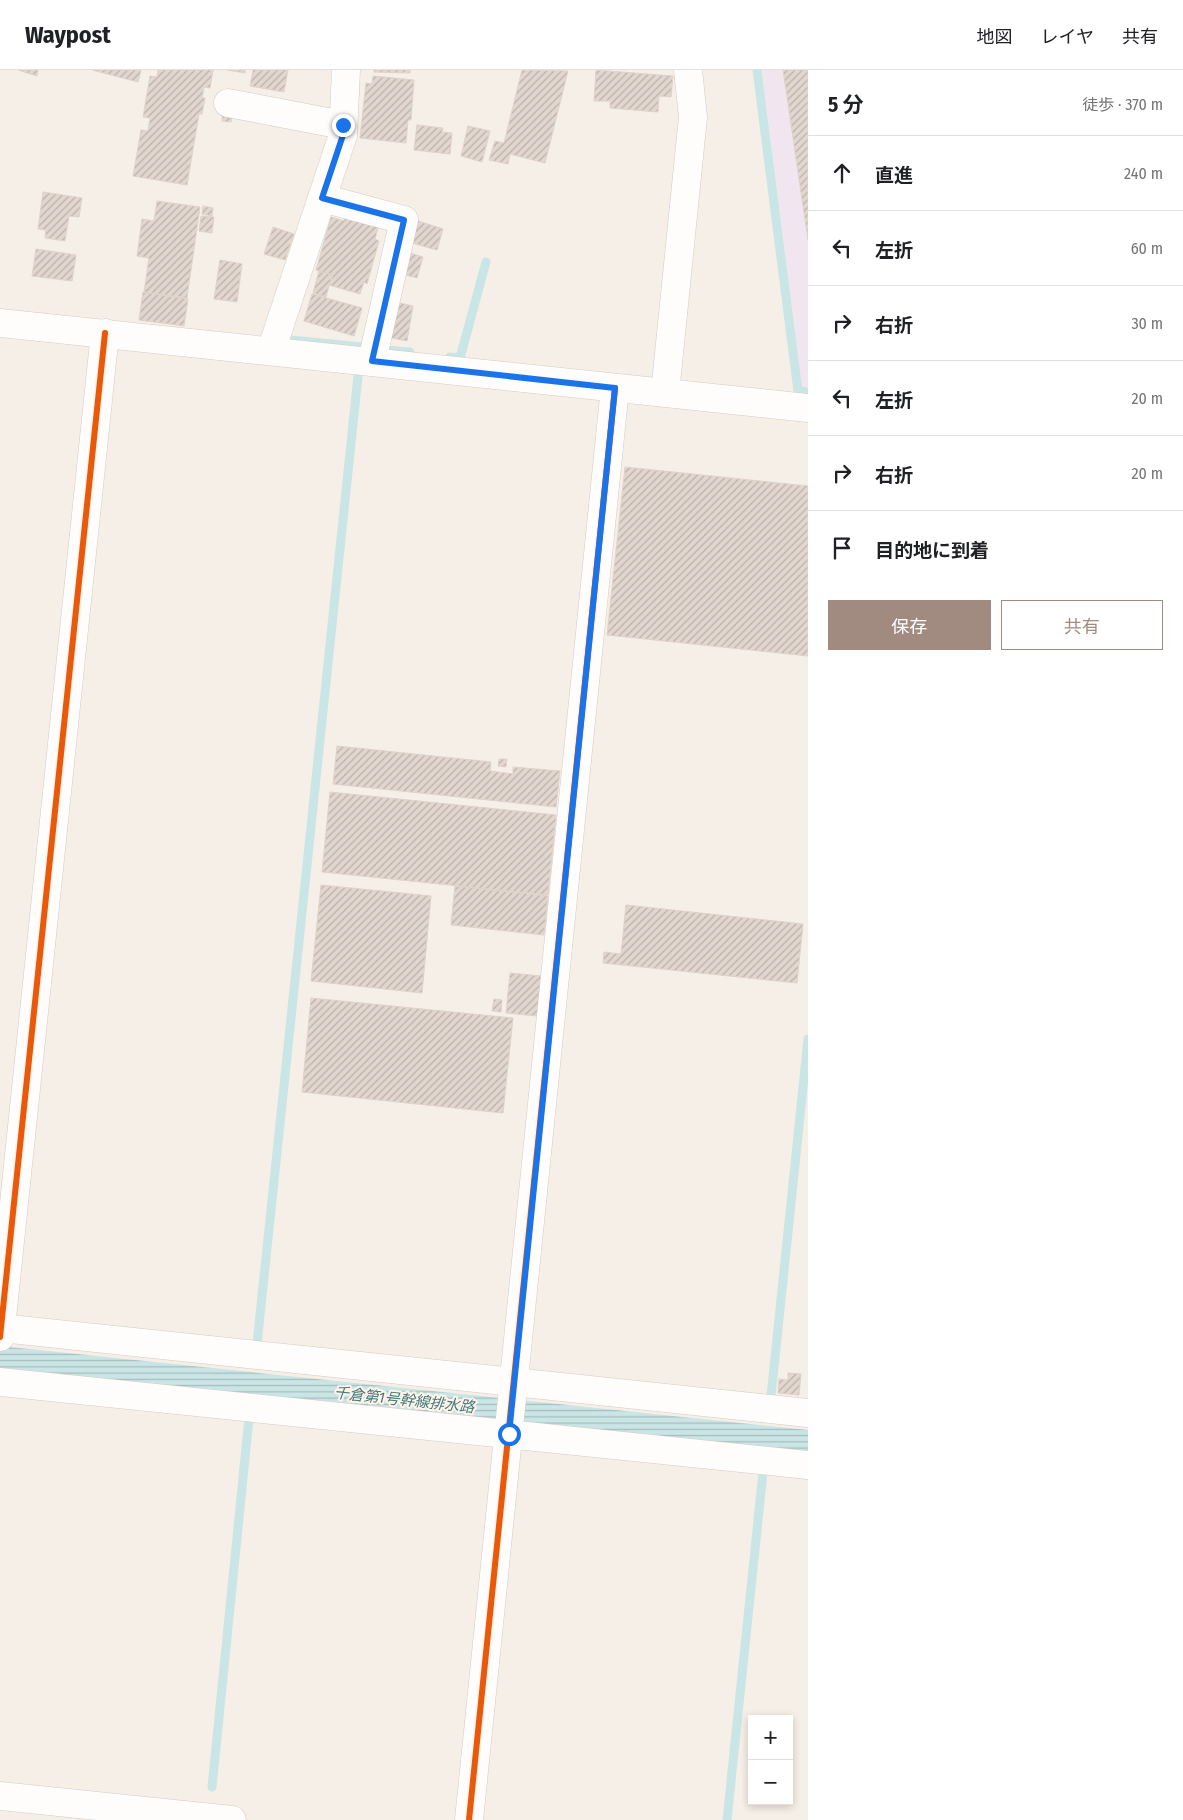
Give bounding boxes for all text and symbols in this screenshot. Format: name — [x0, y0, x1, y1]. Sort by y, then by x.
text: Waypost — [25, 21, 111, 49]
text: 地図 — [977, 26, 1013, 48]
text: レイヤ — [1041, 26, 1094, 48]
text: 共有 — [1122, 26, 1158, 48]
text: 5 分 — [828, 92, 864, 118]
text: 徒歩 · 370 m — [1082, 95, 1163, 114]
route end — [332, 114, 355, 137]
icon: ahead — [828, 159, 856, 187]
text: 直進 — [875, 164, 913, 187]
text: 240 m — [1124, 164, 1163, 183]
icon: left — [828, 234, 856, 262]
text: 左折 — [875, 239, 913, 262]
text: 60 m — [1131, 239, 1163, 258]
icon: right — [828, 309, 856, 337]
text: 右折 — [875, 314, 913, 337]
text: 30 m — [1131, 314, 1163, 333]
icon: left — [828, 384, 856, 412]
text: 左折 — [875, 389, 913, 412]
text: 20 m — [1132, 389, 1163, 408]
icon: right — [828, 459, 856, 487]
text: 右折 — [875, 464, 913, 487]
text: 20 m — [1132, 464, 1163, 483]
icon: arrive — [828, 534, 856, 562]
text: 目的地に到着 — [875, 539, 989, 562]
button: 保存 — [828, 600, 991, 650]
button: 共有 — [1001, 600, 1163, 650]
water label: 千倉第1号幹線排水路 — [333, 1384, 477, 1417]
route start — [498, 1423, 521, 1446]
map controls — [748, 1715, 793, 1805]
button: + — [748, 1715, 793, 1760]
button: − — [748, 1760, 793, 1805]

